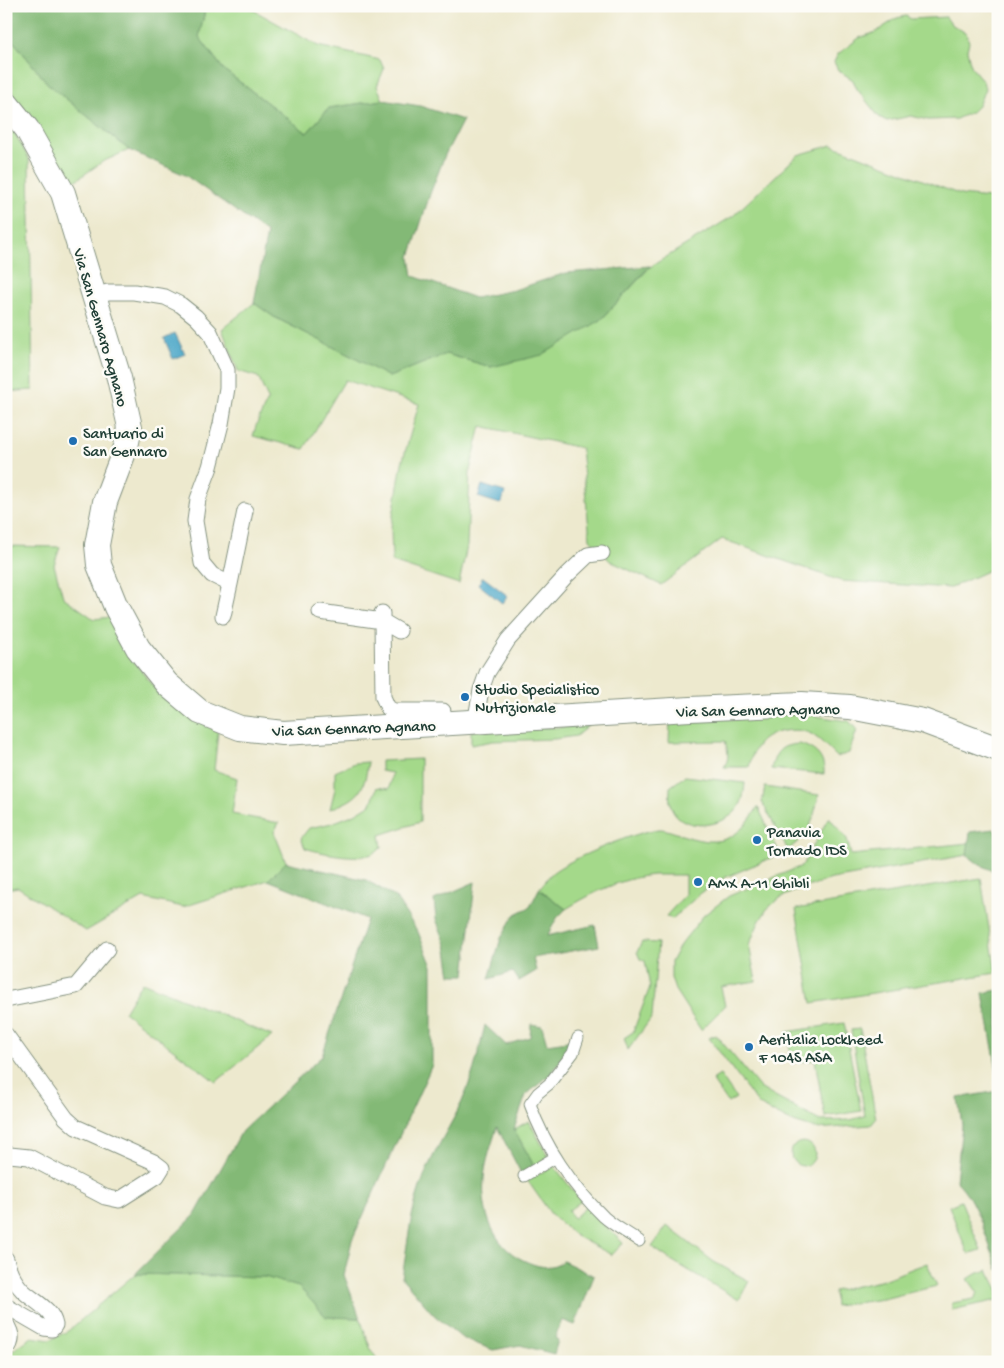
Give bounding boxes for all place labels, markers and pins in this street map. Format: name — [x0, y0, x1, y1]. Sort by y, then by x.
place label: Santuario di San Gennaro — [83, 426, 167, 463]
marker: Santuario di San Gennaro — [67, 435, 79, 447]
place label: Studio Specialistico Nutrizionale — [475, 682, 599, 719]
marker: Studio Specialistico Nutrizionale — [459, 691, 471, 703]
place label: Panavia Tornado IDS — [766, 825, 847, 862]
marker: Panavia Tornado IDS — [751, 834, 763, 846]
marker: AMX A-11 Ghibli — [692, 876, 704, 888]
place label: AMX A-11 Ghibli — [708, 876, 810, 895]
place label: Aeritalia Lockheed F 104S ASA — [758, 1032, 884, 1069]
marker: Aeritalia Lockheed F 104S ASA — [743, 1041, 755, 1053]

